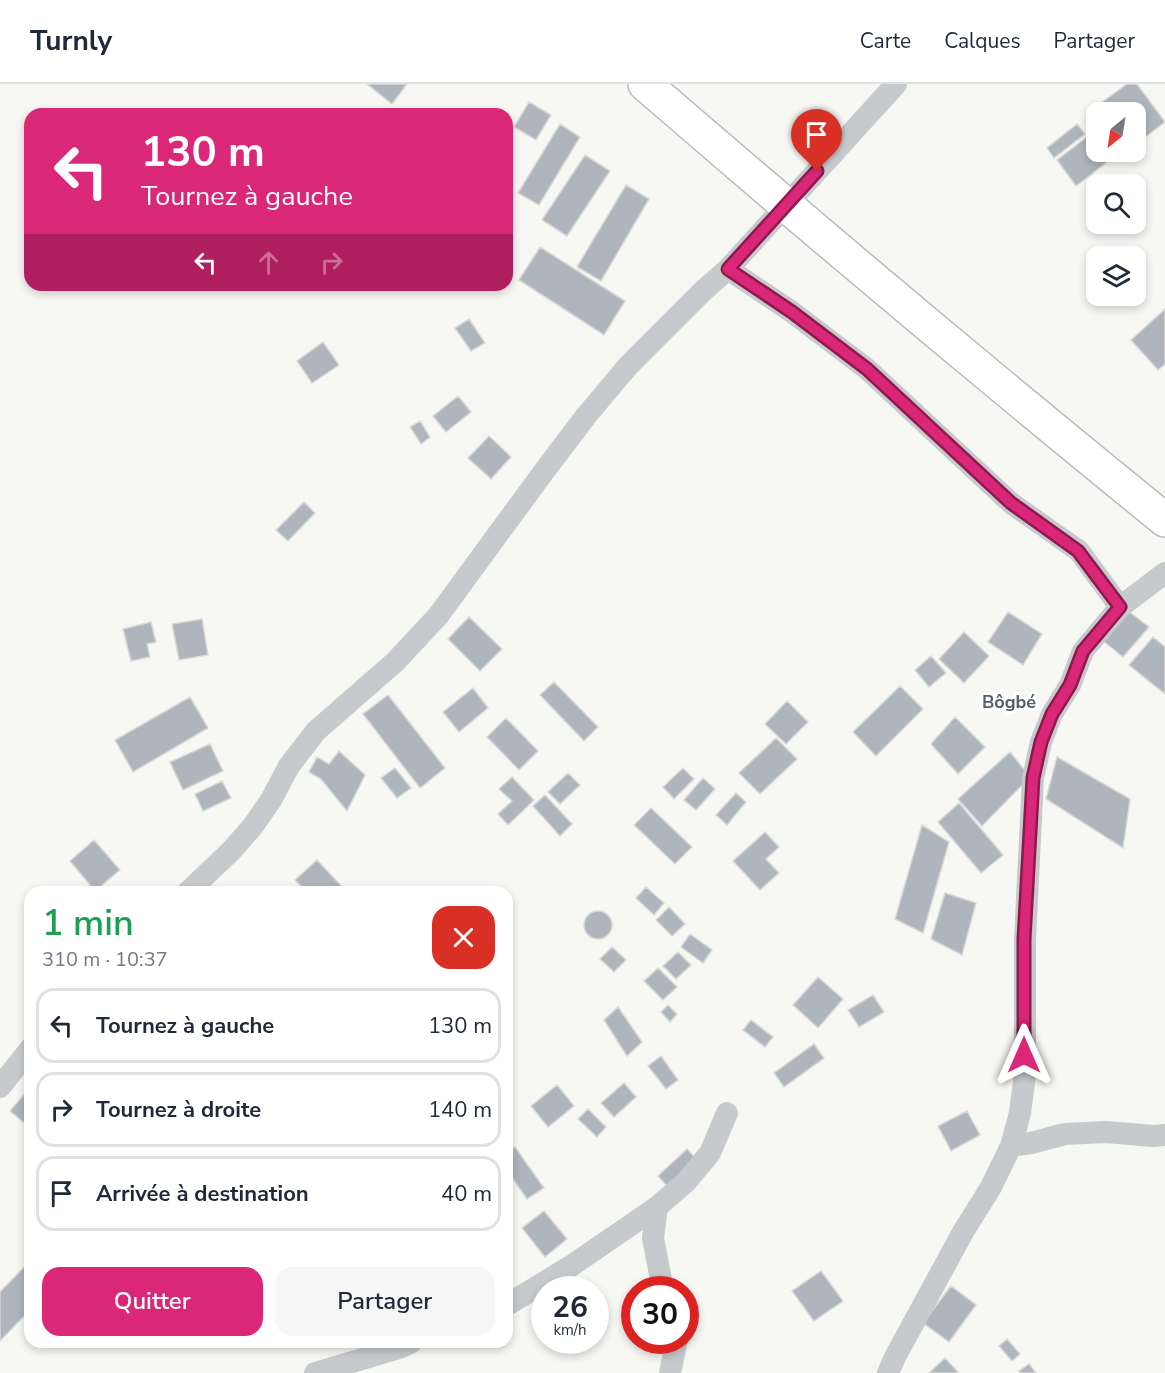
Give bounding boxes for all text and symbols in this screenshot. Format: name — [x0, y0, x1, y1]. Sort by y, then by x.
text: Turnly — [30, 22, 112, 60]
text: Carte — [860, 27, 911, 55]
text: Calques — [944, 27, 1021, 55]
text: Partager — [1054, 27, 1135, 55]
north arrow — [1086, 102, 1146, 162]
map controls — [1086, 102, 1146, 306]
pin — [791, 109, 842, 171]
icon: arrive — [800, 118, 833, 151]
text: 130 m — [141, 124, 265, 181]
icon: left — [42, 132, 120, 210]
button: search — [1086, 174, 1146, 234]
text: Tournez à gauche — [141, 178, 353, 215]
icon: left — [189, 246, 222, 279]
icon: ahead — [252, 246, 285, 279]
icon: right — [315, 246, 348, 279]
button: layers — [1086, 246, 1146, 306]
district label: Bôgbé — [982, 690, 1036, 714]
text: 1 min — [42, 899, 134, 948]
button: close — [432, 906, 495, 969]
text: 310 m · 10:37 — [42, 946, 168, 973]
icon: left — [45, 1009, 78, 1042]
text: Tournez à gauche — [96, 1011, 274, 1041]
text: 130 m — [428, 1011, 492, 1041]
position arrow — [992, 1023, 1056, 1087]
icon: right — [45, 1093, 78, 1126]
text: Tournez à droite — [96, 1095, 261, 1125]
text: 140 m — [428, 1095, 492, 1125]
icon: arrive — [45, 1177, 78, 1210]
text: Arrivée à destination — [96, 1179, 309, 1209]
text: 40 m — [441, 1179, 492, 1209]
button: Quitter — [42, 1267, 263, 1336]
button: Partager — [275, 1267, 495, 1336]
speed limit sign: 30 — [621, 1276, 699, 1354]
text: 26 — [552, 1287, 588, 1328]
text: km/h — [553, 1320, 587, 1340]

